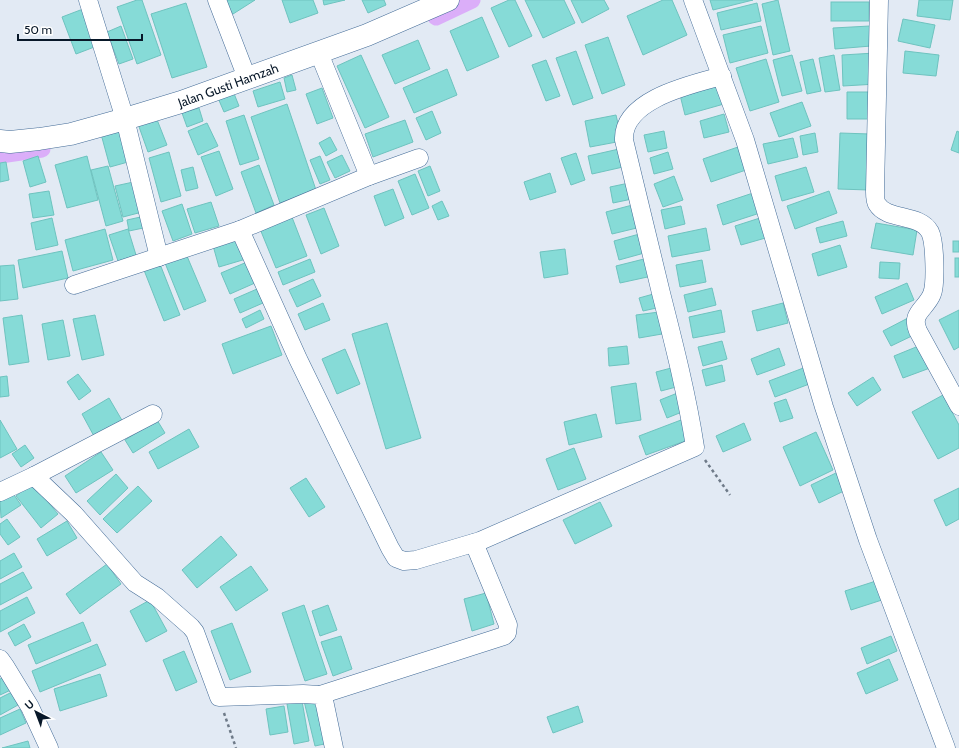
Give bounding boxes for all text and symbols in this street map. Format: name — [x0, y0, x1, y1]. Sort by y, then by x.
scale bar — [18, 16, 142, 42]
text: 50 m — [24, 22, 52, 37]
street label: Jalan Gusti Hamzah — [175, 59, 281, 111]
north arrow — [16, 692, 56, 732]
text: U — [22, 697, 37, 712]

